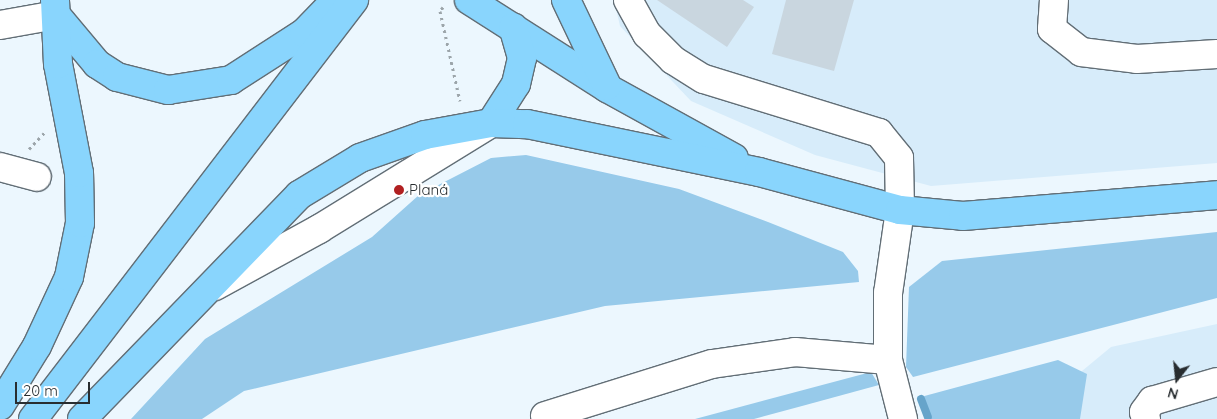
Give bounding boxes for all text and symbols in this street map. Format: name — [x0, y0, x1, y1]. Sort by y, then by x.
place label: Planá — [409, 181, 448, 199]
marker: Planá — [393, 184, 405, 196]
north arrow — [1152, 354, 1202, 404]
scale bar — [18, 372, 92, 404]
text: 20 m — [23, 381, 58, 400]
text: N — [1165, 383, 1180, 403]

